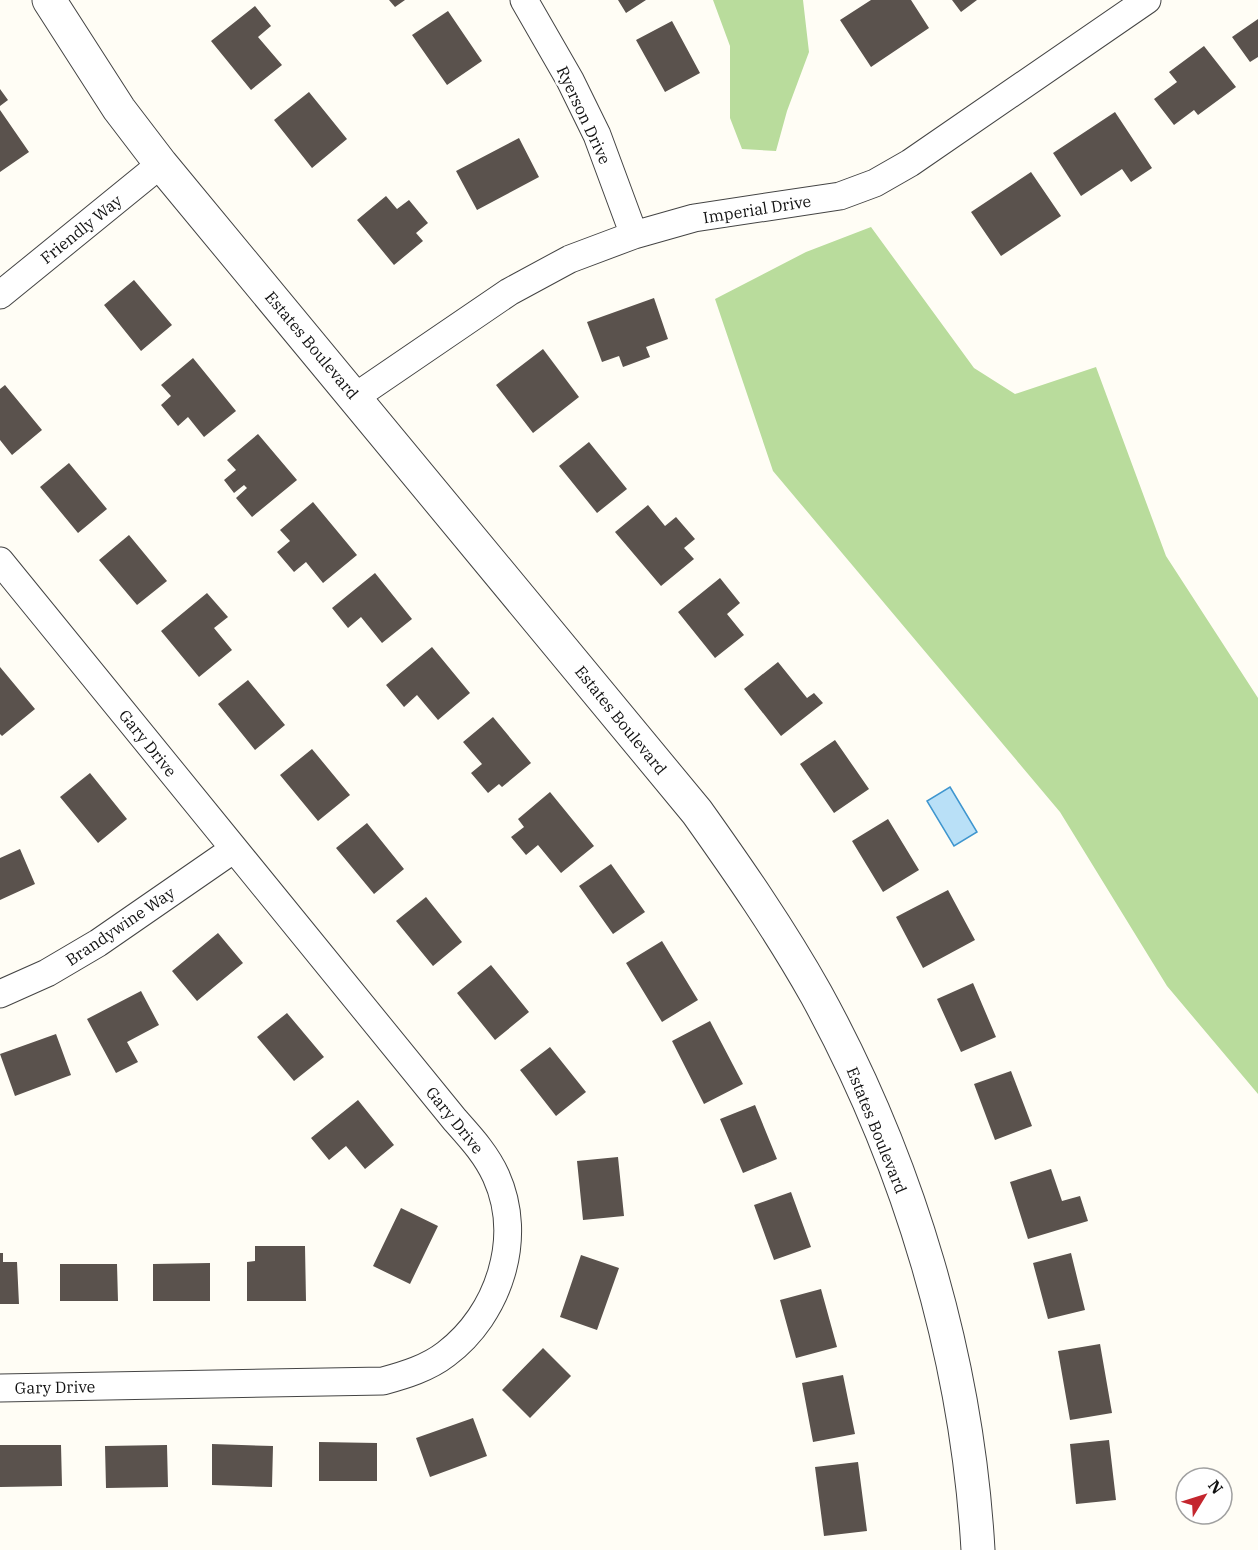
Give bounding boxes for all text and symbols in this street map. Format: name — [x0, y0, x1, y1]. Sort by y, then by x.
street label: Ryerson Drive — [553, 63, 615, 167]
street label: Friendly Way — [36, 190, 126, 268]
street label: Imperial Drive — [702, 191, 812, 227]
street label: Estates Boulevard — [261, 287, 363, 403]
street label: Estates Boulevard — [571, 661, 671, 779]
street label: Gary Drive — [115, 705, 181, 781]
street label: Brandywine Way — [62, 882, 179, 970]
street label: Estates Boulevard — [842, 1064, 912, 1197]
street label: Gary Drive — [422, 1082, 488, 1158]
street label: Gary Drive — [15, 1376, 95, 1398]
north arrow — [1174, 1466, 1234, 1526]
text: N — [1204, 1476, 1228, 1498]

